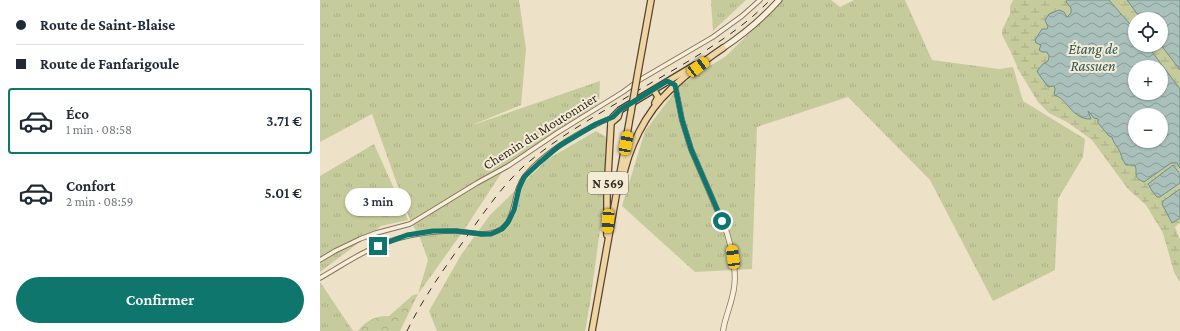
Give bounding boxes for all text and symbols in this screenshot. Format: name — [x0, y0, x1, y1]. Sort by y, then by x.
map controls — [1128, 12, 1168, 148]
button: locate — [1128, 12, 1168, 52]
text: Route de Saint-Blaise — [40, 17, 175, 33]
water label: Étang de Rassuen — [1068, 41, 1118, 74]
car — [685, 55, 711, 79]
text: Route de Fanfarigoule — [40, 56, 179, 72]
button: + — [1128, 60, 1168, 100]
street label: Chemin du Moutonnier — [480, 89, 600, 173]
icon: car — [18, 103, 54, 139]
text: Éco — [66, 106, 89, 122]
button: − — [1128, 108, 1168, 148]
text: 3.71 € — [266, 113, 302, 129]
text: 1 min · 08:58 — [66, 122, 132, 137]
car — [618, 130, 634, 156]
road number: N 569 — [588, 172, 628, 194]
icon: car — [18, 175, 54, 211]
text: Confort — [66, 178, 115, 194]
text: 5.01 € — [265, 185, 302, 201]
callout: 3 min — [345, 188, 411, 216]
text: 2 min · 08:59 — [66, 194, 133, 209]
text: 3 min — [363, 194, 393, 209]
car — [601, 209, 615, 233]
route start — [713, 212, 731, 230]
route end — [369, 237, 387, 255]
car — [725, 244, 741, 270]
button: Confirmer — [16, 277, 304, 323]

